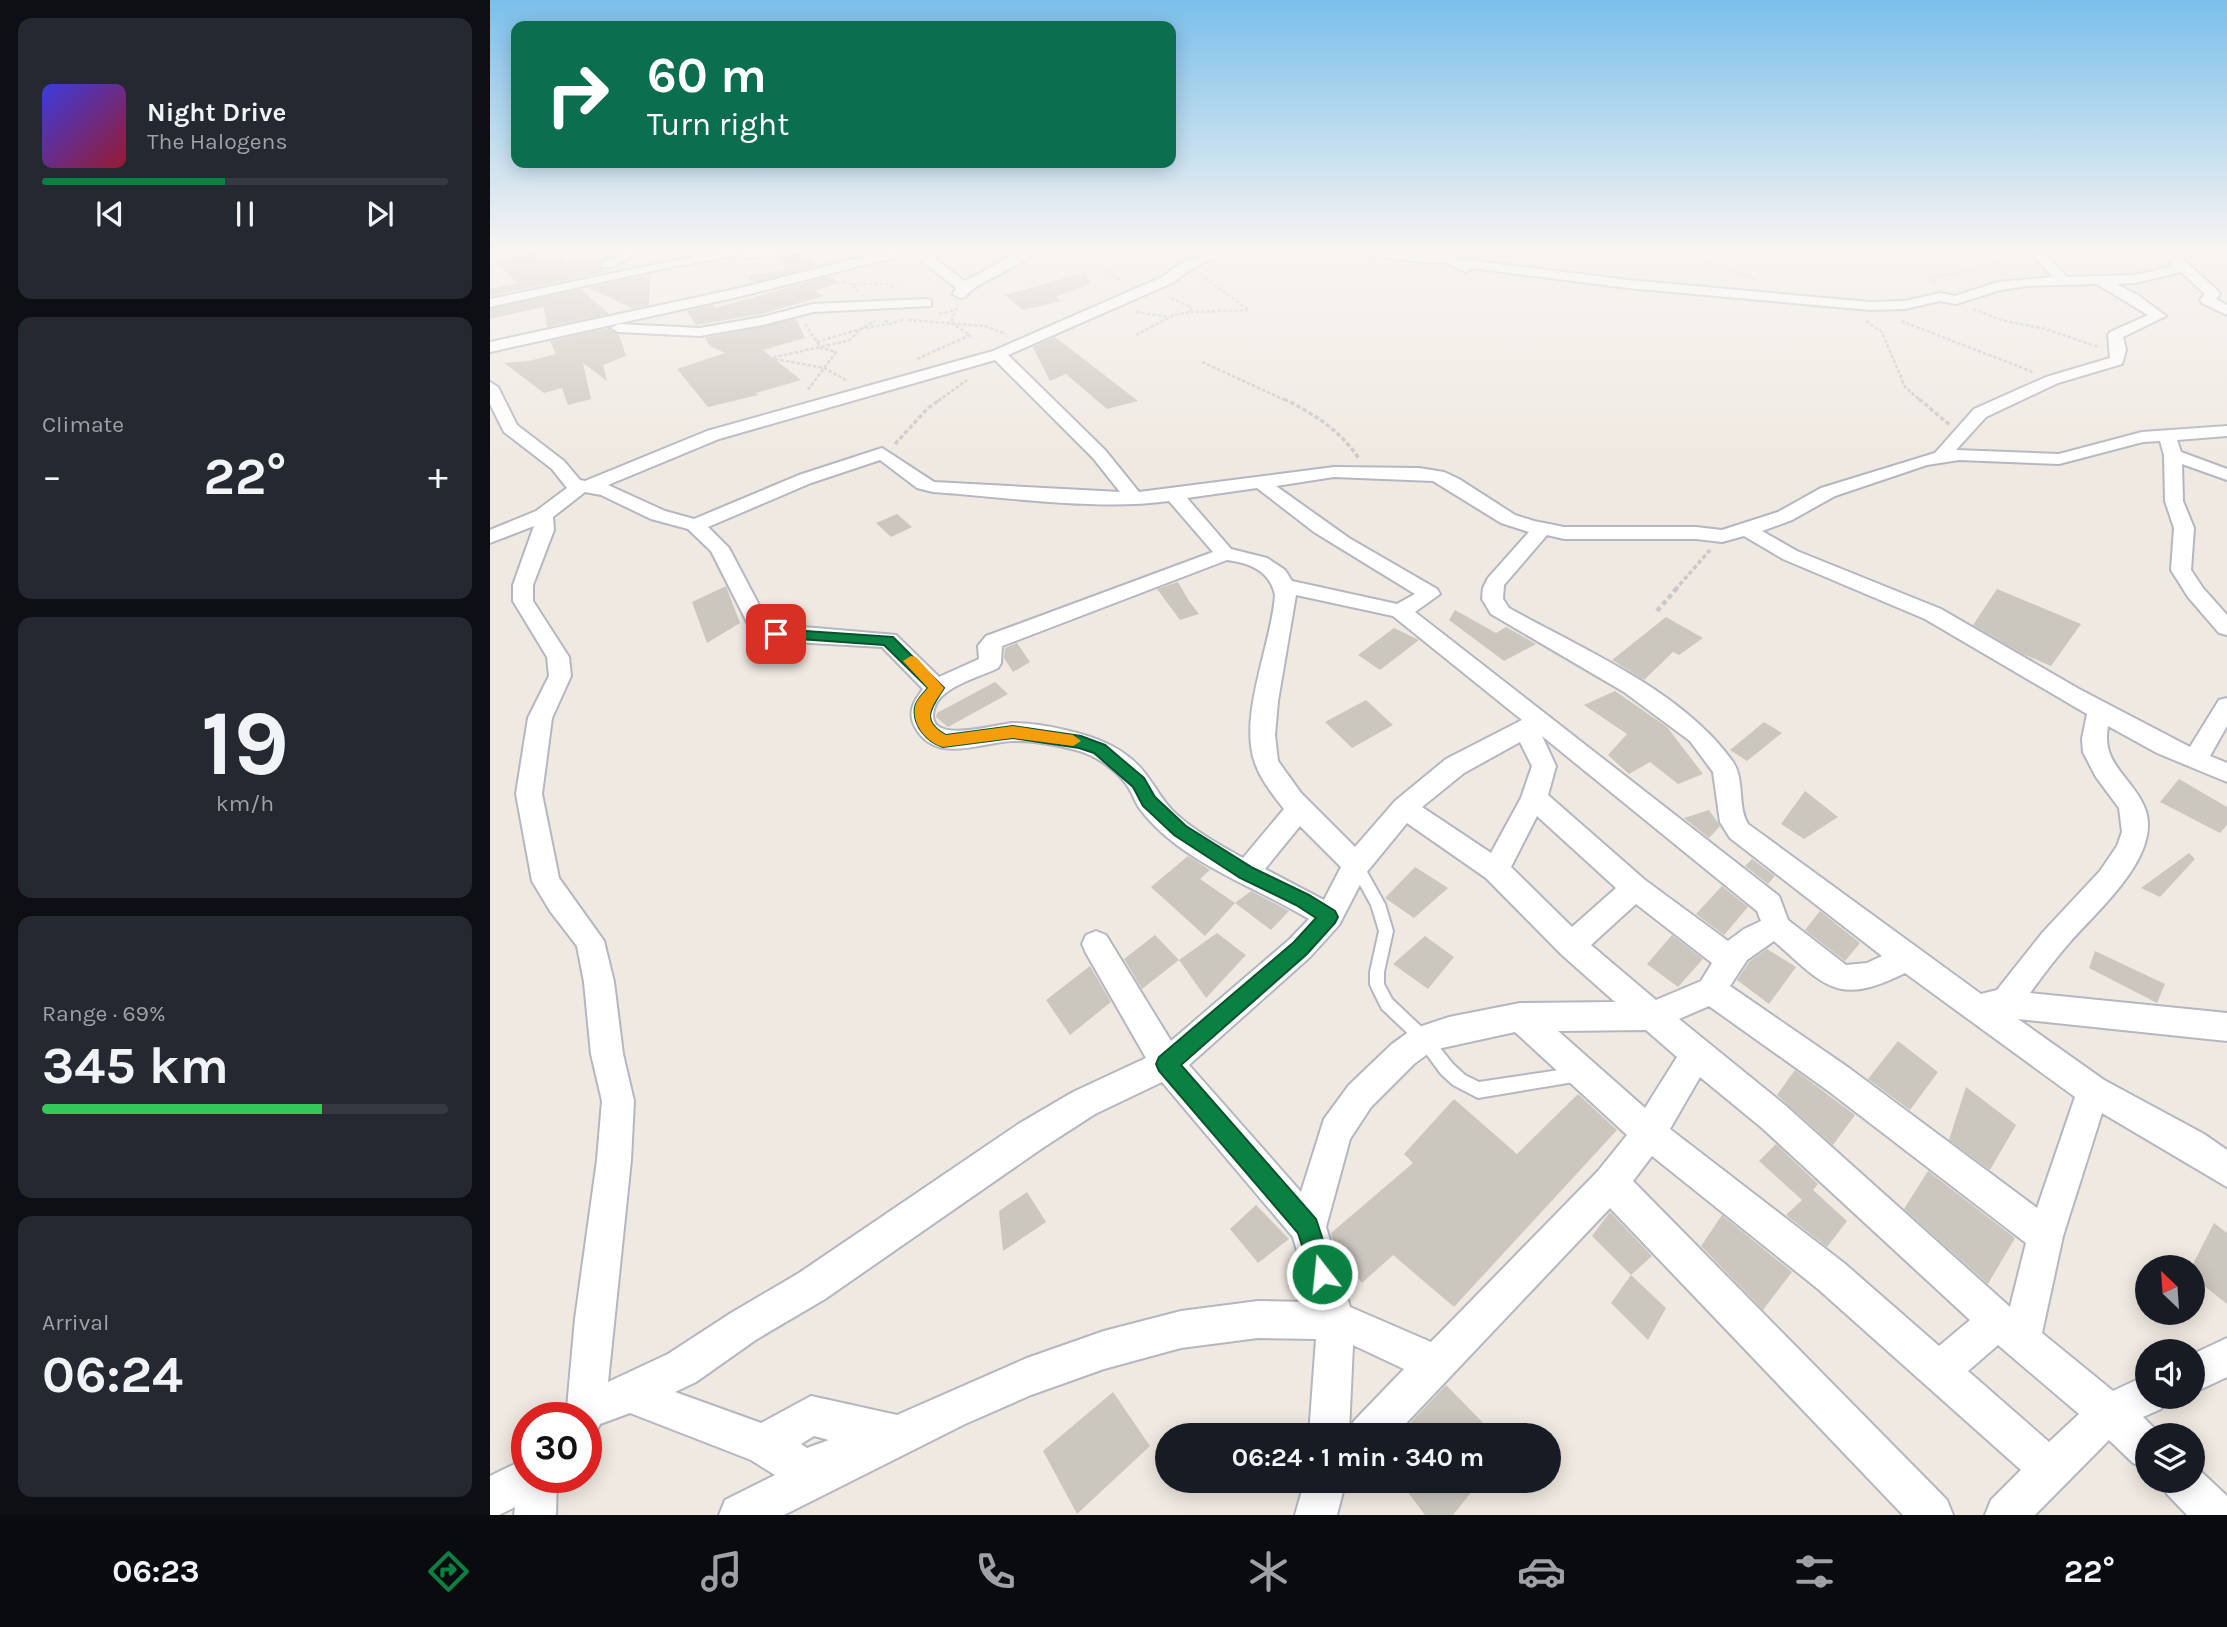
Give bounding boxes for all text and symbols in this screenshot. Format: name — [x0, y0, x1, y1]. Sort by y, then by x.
text: 60 m — [647, 47, 767, 104]
icon: right — [532, 49, 623, 140]
text: Night Drive — [147, 97, 286, 128]
text: Turn right — [647, 106, 789, 143]
text: The Halogens — [147, 128, 287, 155]
icon: previous — [91, 195, 129, 233]
icon: pause — [226, 195, 264, 233]
icon: next — [361, 195, 399, 233]
text: Climate — [42, 411, 124, 438]
text: 22° — [203, 446, 287, 507]
text: − — [42, 454, 62, 499]
text: + — [428, 454, 448, 499]
pin — [746, 604, 806, 664]
icon: arrive — [757, 615, 795, 653]
text: 19 — [201, 691, 289, 797]
text: km/h — [216, 790, 274, 817]
text: Range · 69% — [42, 1000, 166, 1027]
text: 345 km — [42, 1035, 229, 1096]
position arrow — [1285, 1237, 1359, 1311]
north arrow — [2135, 1255, 2205, 1325]
map controls — [2135, 1255, 2205, 1493]
text: Arrival — [42, 1309, 109, 1336]
button: sound — [2135, 1339, 2205, 1409]
text: 06:24 — [42, 1344, 183, 1405]
speed limit sign: 30 — [511, 1402, 602, 1493]
button: layers — [2135, 1423, 2205, 1493]
text: 06:24 · 1 min · 340 m — [1232, 1442, 1484, 1473]
icon: directions — [424, 1547, 473, 1596]
icon: music — [697, 1547, 746, 1596]
icon: phone — [971, 1547, 1020, 1596]
icon: climate — [1244, 1547, 1293, 1596]
icon: car — [1517, 1547, 1566, 1596]
icon: filters — [1790, 1547, 1839, 1596]
text: 06:23 — [112, 1553, 200, 1590]
text: 22° — [2064, 1553, 2115, 1590]

